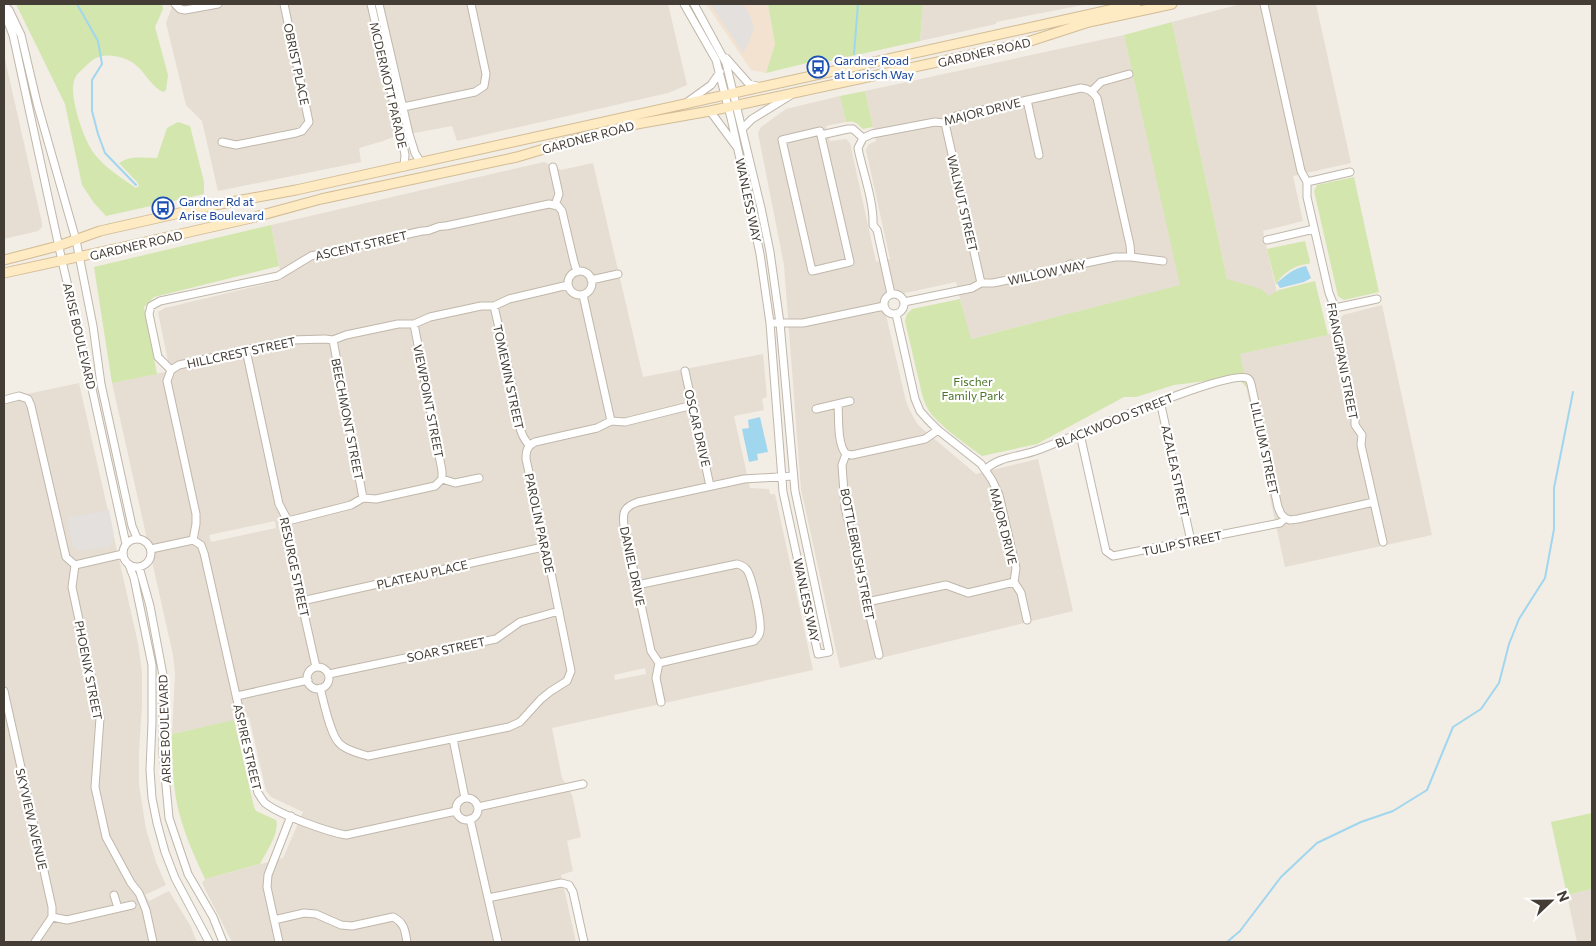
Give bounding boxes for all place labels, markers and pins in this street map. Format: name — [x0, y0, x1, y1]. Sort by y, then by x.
place label: Gardner Road at Lorisch Way — [834, 53, 914, 81]
bus stop icon: Gardner Road at Lorisch Way — [806, 55, 830, 79]
place label: Gardner Rd at Arise Boulevard — [179, 194, 264, 222]
bus stop icon: Gardner Rd at Arise Boulevard — [151, 196, 175, 220]

